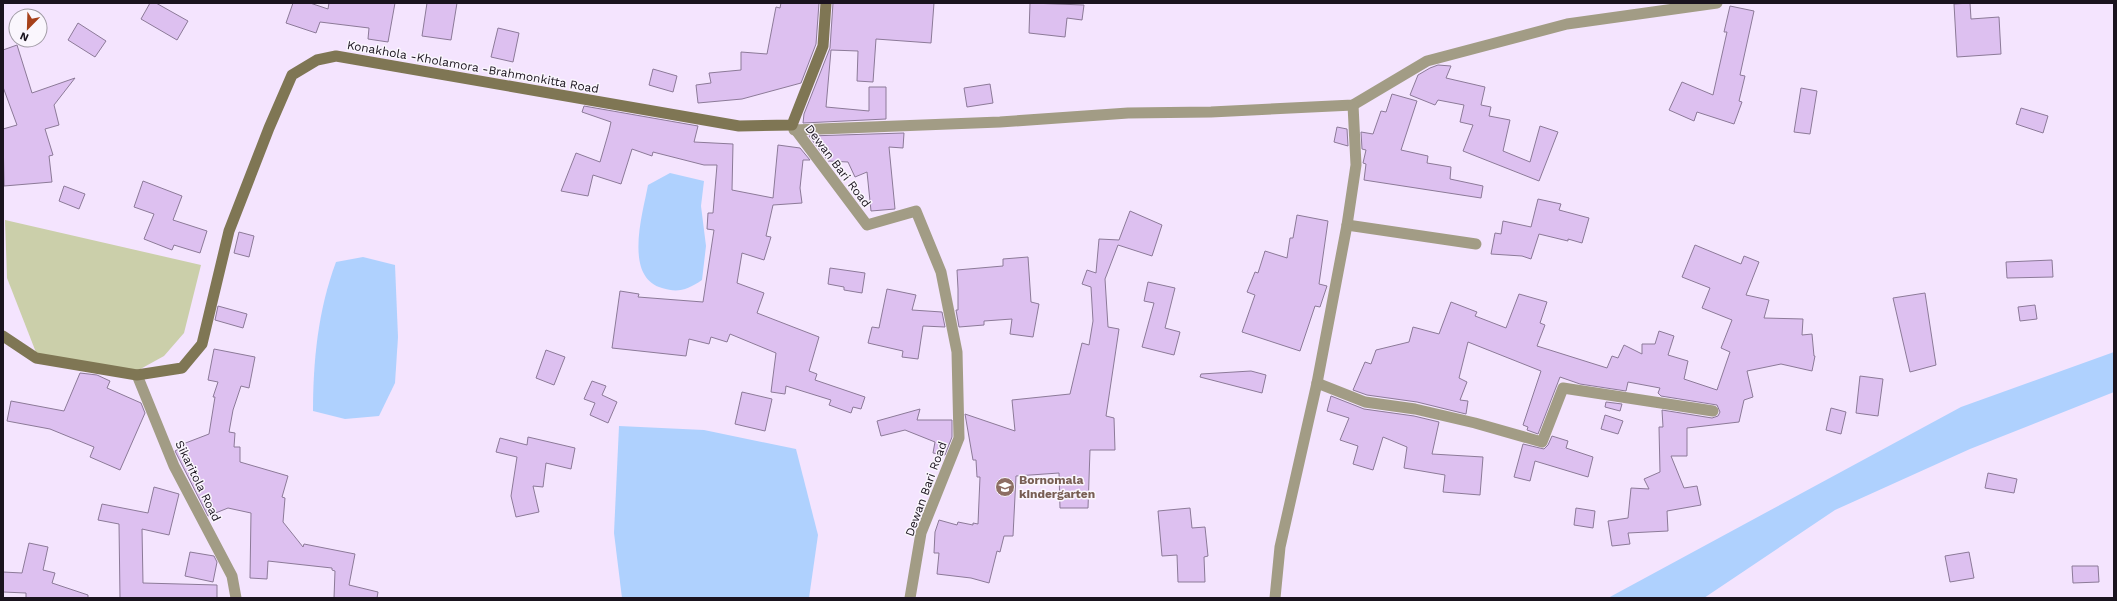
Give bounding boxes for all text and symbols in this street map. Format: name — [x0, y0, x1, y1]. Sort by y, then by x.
north arrow — [8, 8, 48, 48]
text: N — [18, 29, 31, 44]
street label: Konakhola -Kholamora -Brahmonkitta Road — [346, 38, 600, 96]
street label: Dewan Bari Road — [802, 122, 874, 210]
street label: Sikaritola Road — [172, 438, 224, 524]
street label: Dewan Bari Road — [902, 440, 950, 538]
place label: Bornomala kindergarten — [1019, 473, 1095, 501]
school or university icon: Bornomala kindergarten — [994, 476, 1016, 498]

